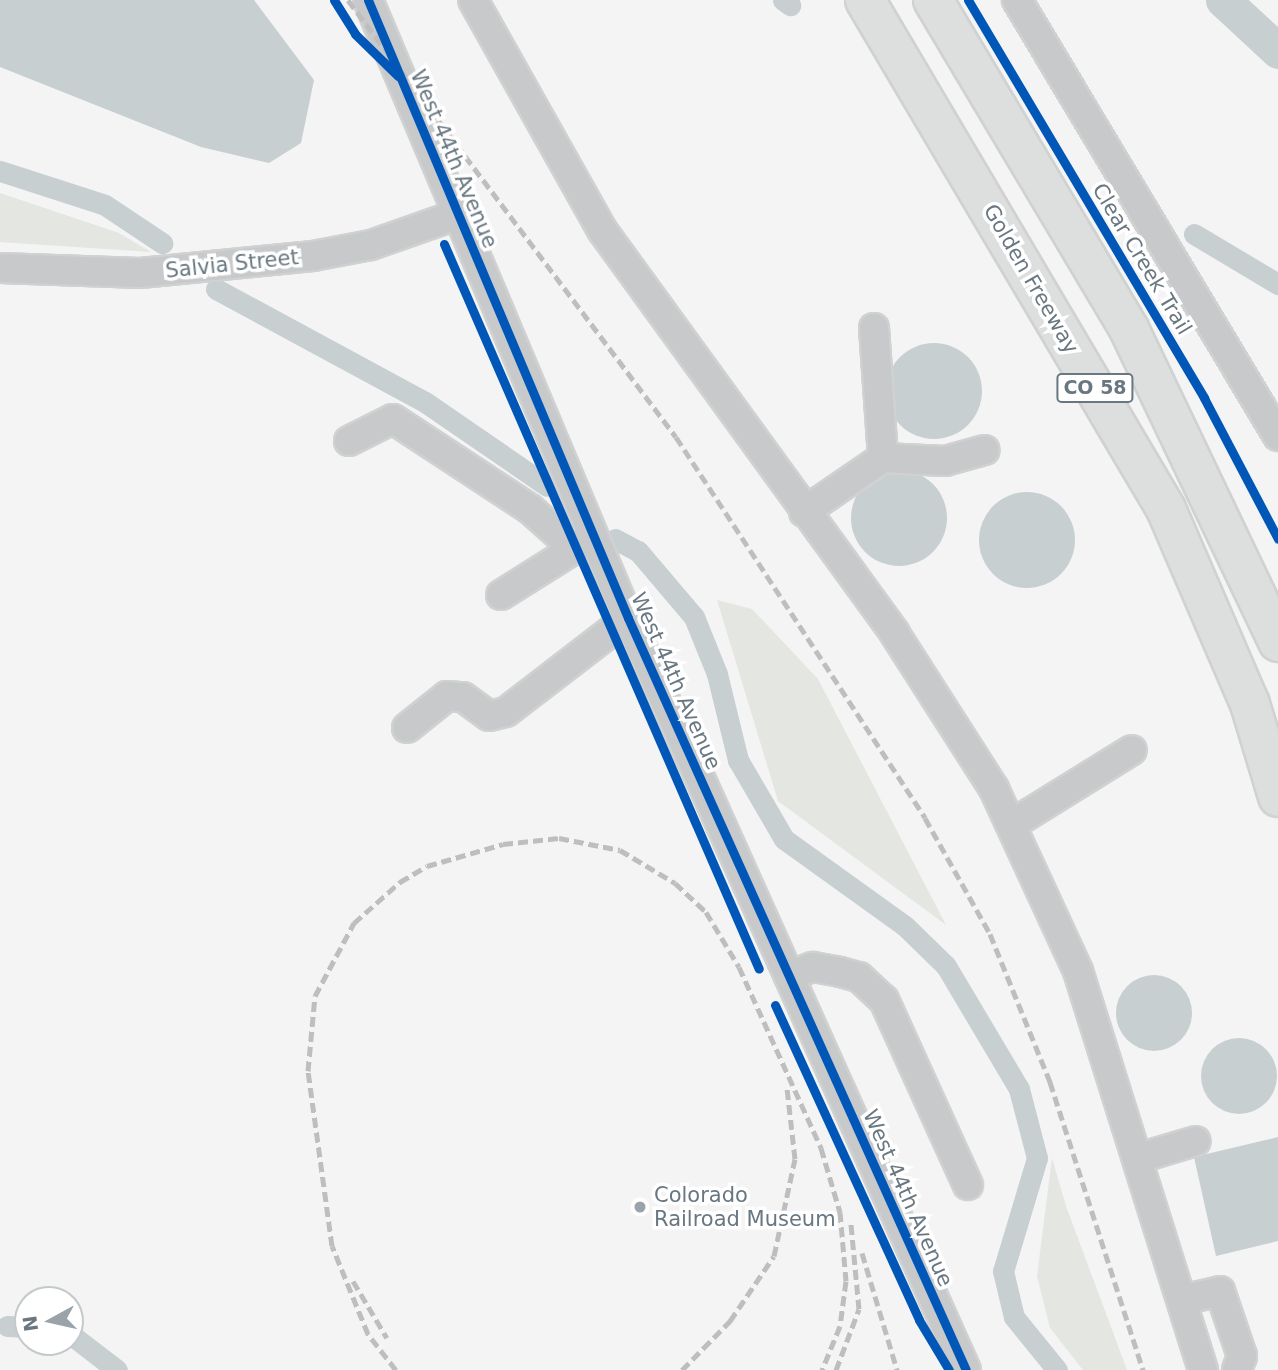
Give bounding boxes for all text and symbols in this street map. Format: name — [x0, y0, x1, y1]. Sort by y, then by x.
street label: West 44th Avenue — [405, 66, 503, 252]
street label: Clear Creek Trail — [1087, 179, 1197, 339]
street label: Golden Freeway — [978, 200, 1084, 358]
street label: Salvia Street — [164, 244, 300, 284]
road number: CO 58 — [1055, 372, 1135, 404]
street label: West 44th Avenue — [626, 589, 726, 773]
street label: West 44th Avenue — [858, 1106, 958, 1290]
place label: Colorado Railroad Museum — [654, 1182, 836, 1232]
marker: Colorado Railroad Museum — [632, 1199, 648, 1215]
north arrow — [14, 1286, 84, 1356]
text: N — [18, 1314, 42, 1333]

